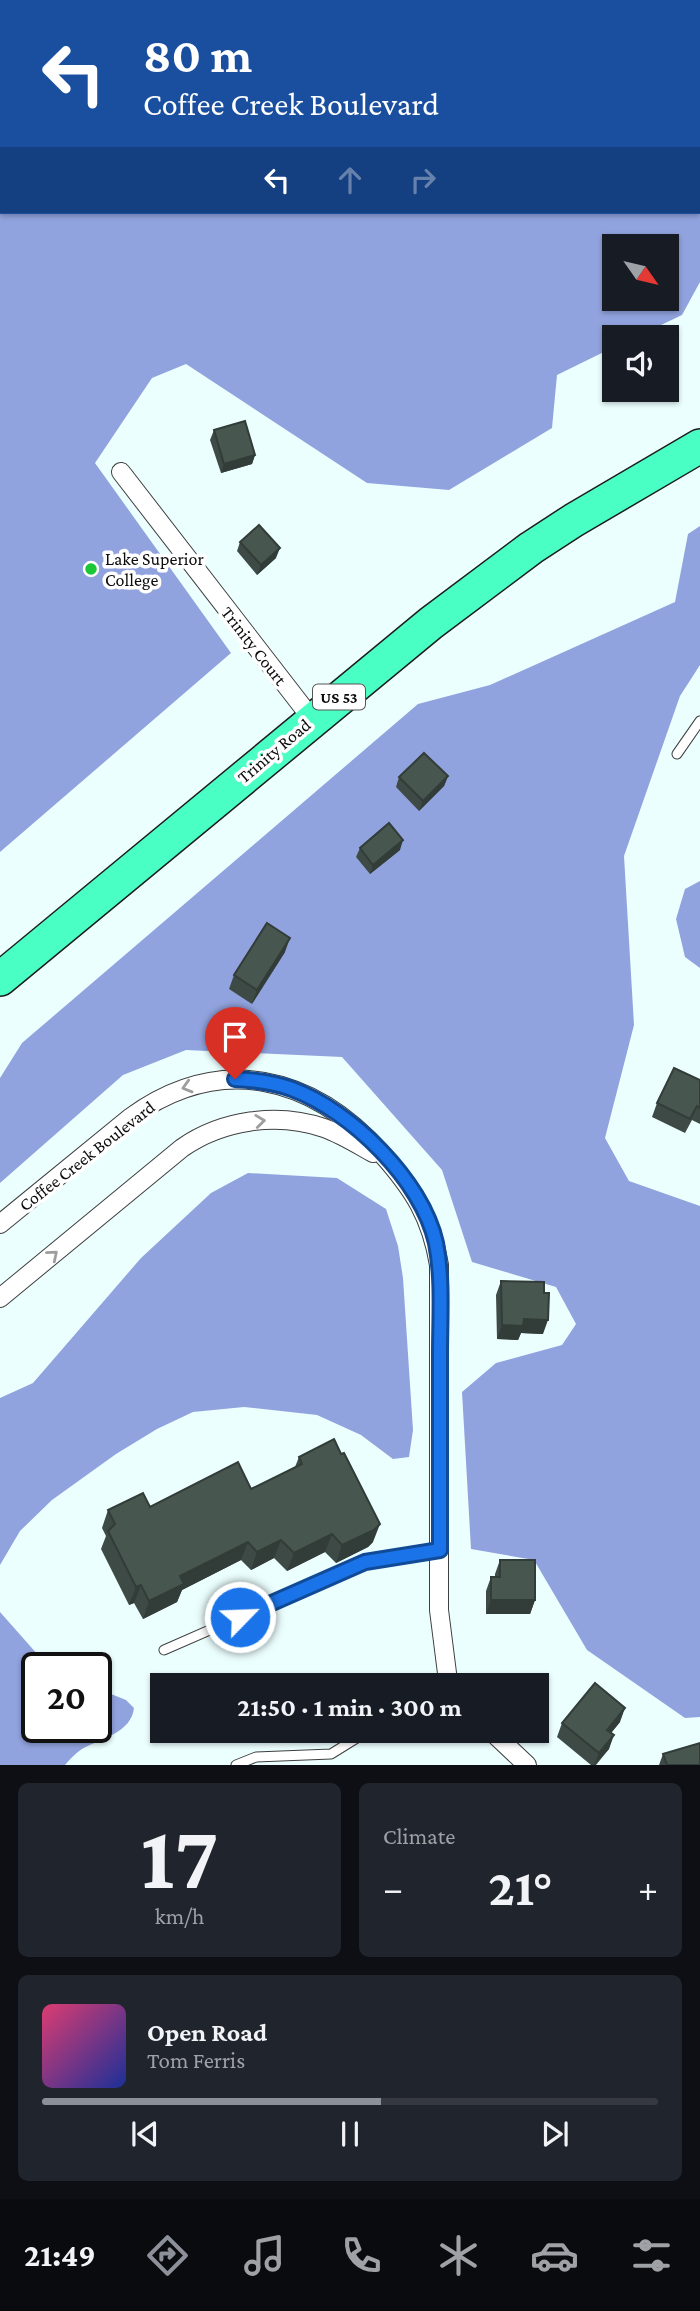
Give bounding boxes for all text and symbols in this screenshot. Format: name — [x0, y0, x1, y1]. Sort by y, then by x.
icon: left — [28, 28, 119, 119]
text: 80 m — [143, 28, 252, 83]
text: Coffee Creek Boulevard — [143, 86, 439, 122]
icon: left — [258, 161, 296, 199]
icon: ahead — [331, 161, 369, 199]
icon: right — [404, 161, 442, 199]
north arrow — [602, 234, 679, 312]
map controls — [602, 234, 679, 402]
button: sound — [602, 325, 679, 402]
place label: Lake Superior College — [105, 549, 204, 590]
marker: Lake Superior College — [83, 561, 99, 577]
street label: Trinity Court — [217, 603, 292, 690]
road number: US 53 — [313, 684, 365, 710]
street label: Trinity Road — [233, 714, 315, 787]
pin — [205, 1007, 265, 1079]
icon: arrive — [216, 1018, 254, 1056]
one-way arrow — [181, 1079, 193, 1094]
street label: Coffee Creek Boulevard — [15, 1097, 159, 1215]
one-way arrow — [255, 1113, 266, 1128]
one-way arrow — [44, 1251, 57, 1263]
position arrow — [203, 1580, 277, 1654]
speed limit sign: 20 — [21, 1652, 112, 1743]
text: 21:50 · 1 min · 300 m — [237, 1693, 462, 1722]
text: 17 — [140, 1806, 219, 1908]
text: Climate — [383, 1823, 455, 1849]
text: 21° — [488, 1858, 553, 1916]
text: − — [383, 1867, 403, 1909]
text: + — [638, 1867, 658, 1909]
text: km/h — [155, 1903, 204, 1929]
text: Open Road — [147, 2018, 267, 2047]
text: Tom Ferris — [147, 2047, 245, 2073]
icon: previous — [126, 2115, 164, 2153]
icon: pause — [331, 2115, 369, 2153]
icon: next — [536, 2115, 574, 2153]
icon: directions — [143, 2231, 192, 2280]
icon: music — [240, 2231, 289, 2280]
icon: phone — [337, 2231, 386, 2280]
icon: climate — [434, 2231, 483, 2280]
icon: car — [530, 2231, 579, 2280]
icon: filters — [627, 2231, 676, 2280]
text: 21:49 — [24, 2237, 96, 2273]

